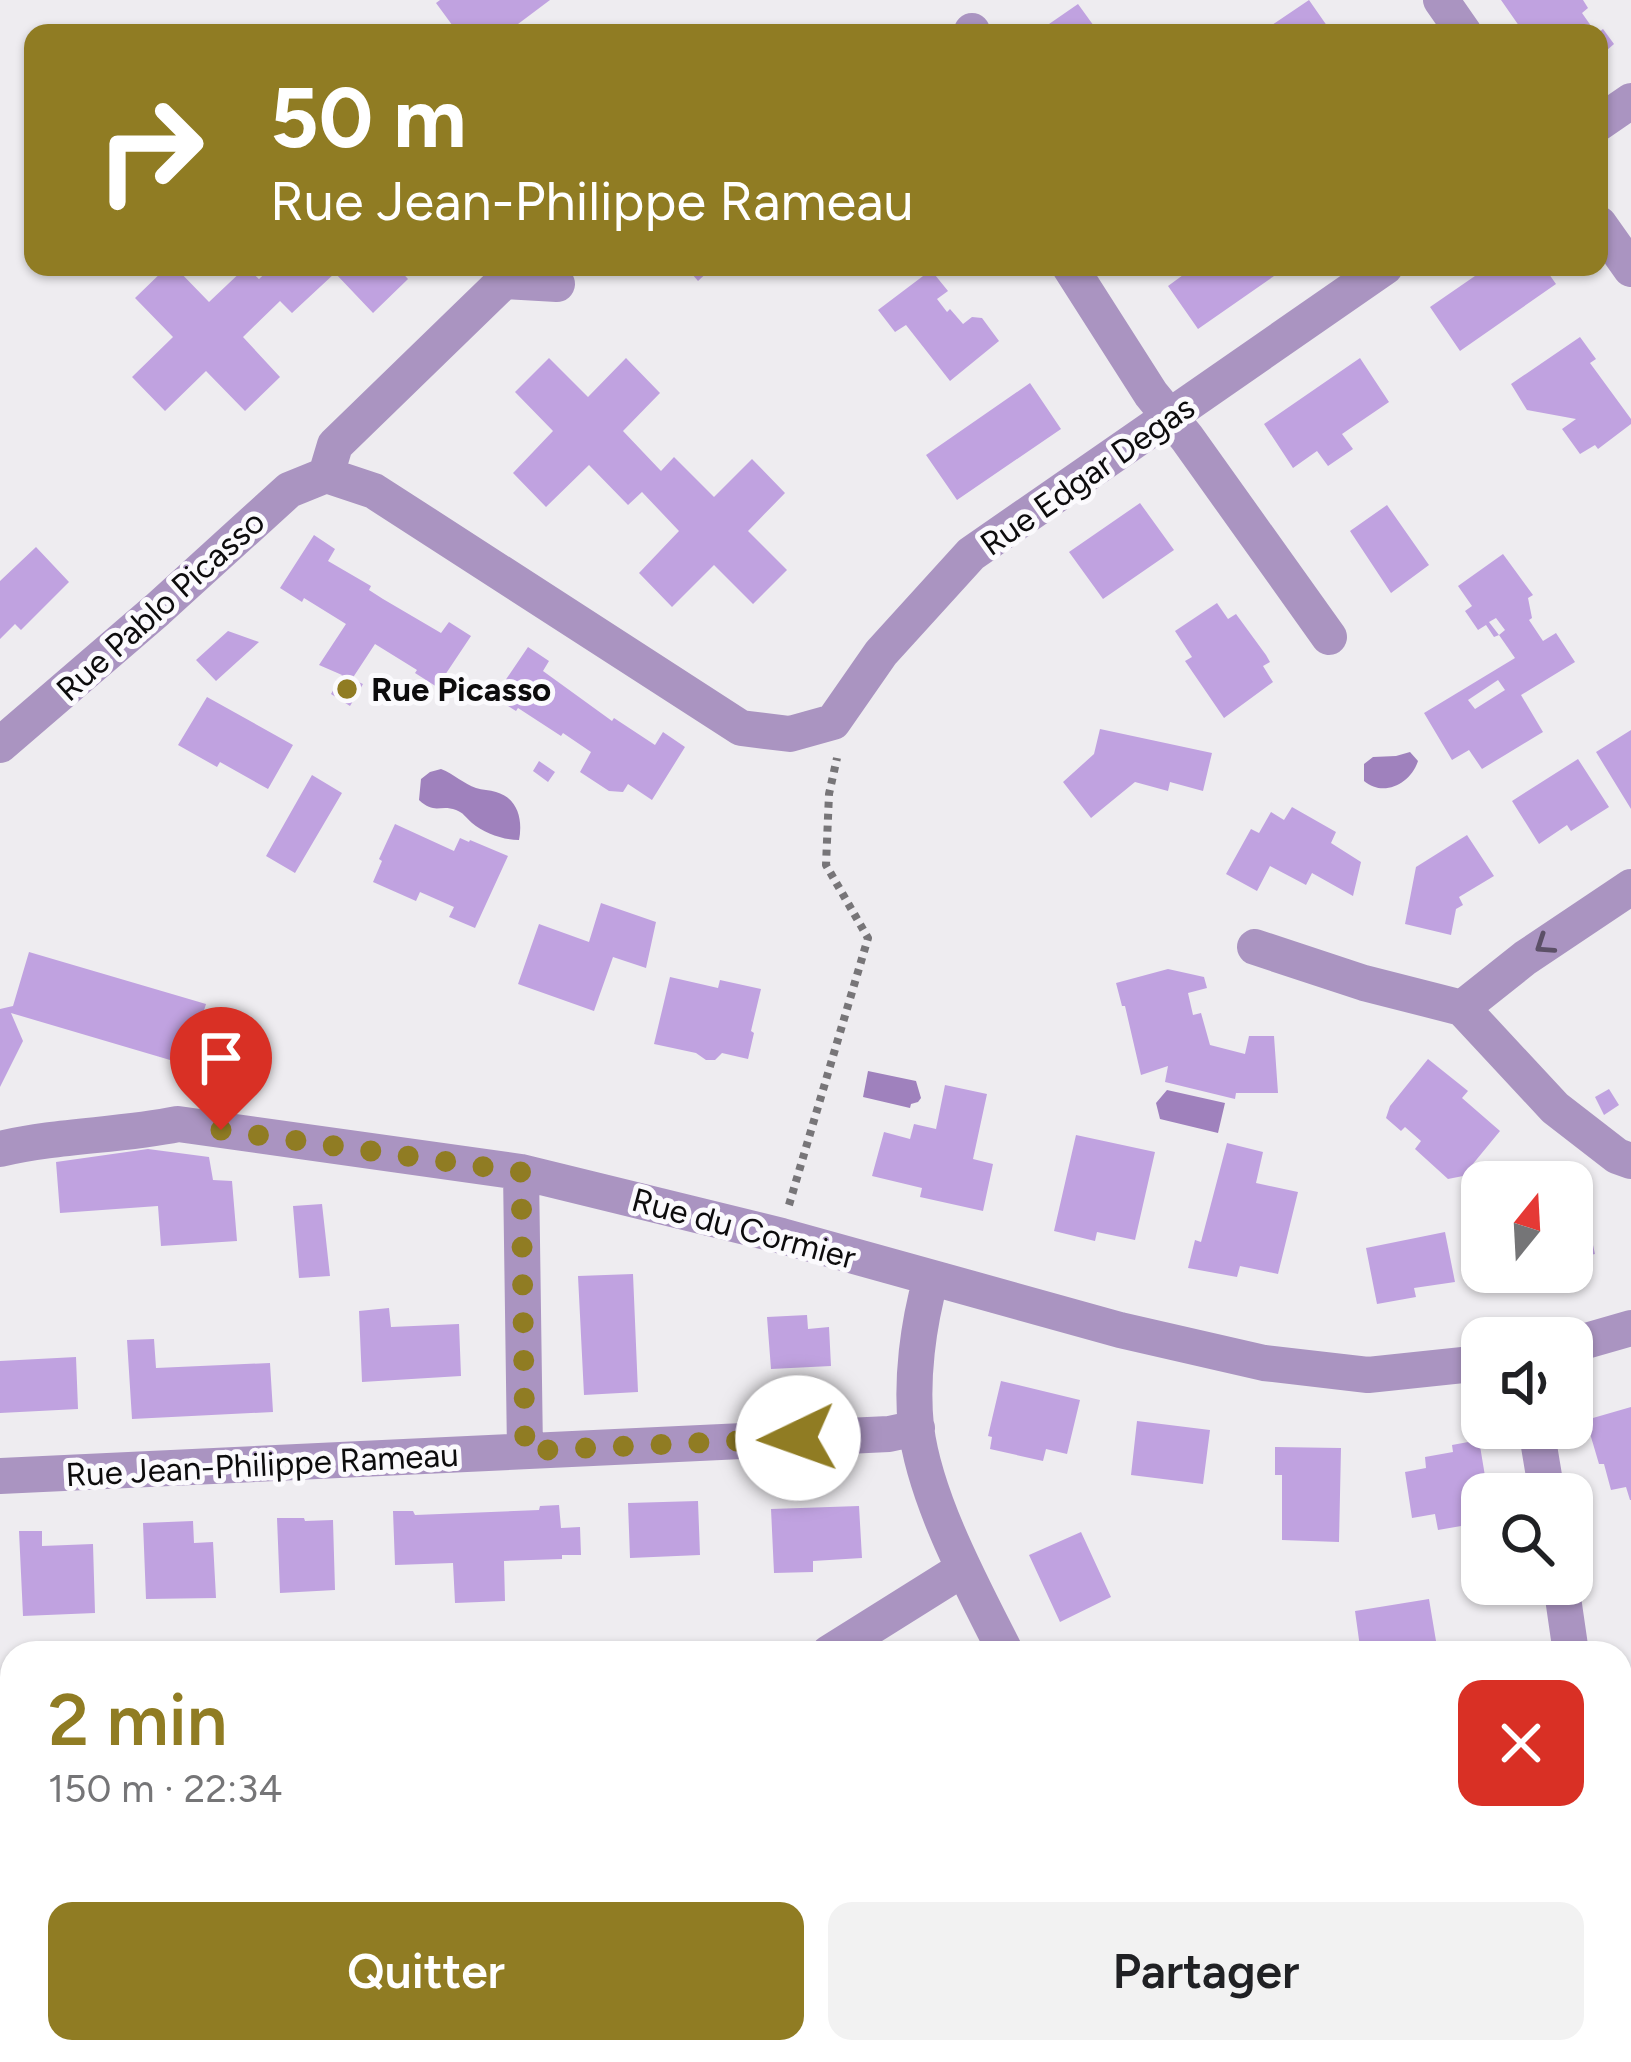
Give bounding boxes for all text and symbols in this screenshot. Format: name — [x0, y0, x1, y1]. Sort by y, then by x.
text: 50 m — [270, 67, 466, 168]
icon: right — [72, 72, 228, 228]
text: Rue Jean-Philippe Rameau — [270, 169, 914, 234]
street label: Rue Edgar Degas — [973, 387, 1202, 564]
street label: Rue Pablo Picasso — [48, 502, 272, 709]
place label: Rue Picasso — [371, 670, 551, 709]
marker: Rue Picasso — [334, 676, 360, 702]
one-way arrow — [1536, 931, 1558, 953]
pin — [170, 1007, 272, 1130]
icon: arrive — [188, 1025, 254, 1091]
north arrow — [1461, 1161, 1593, 1293]
map controls — [1461, 1161, 1593, 1605]
street label: Rue du Cormier — [628, 1180, 860, 1277]
button: sound — [1461, 1317, 1593, 1449]
position arrow — [735, 1375, 861, 1501]
street label: Rue Jean-Philippe Rameau — [65, 1435, 459, 1494]
button: search — [1461, 1473, 1593, 1605]
text: 2 min — [48, 1677, 227, 1763]
button: close — [1458, 1680, 1584, 1806]
text: 150 m · 22:34 — [48, 1765, 282, 1812]
button: Quitter — [48, 1902, 804, 2040]
button: Partager — [828, 1902, 1584, 2040]

